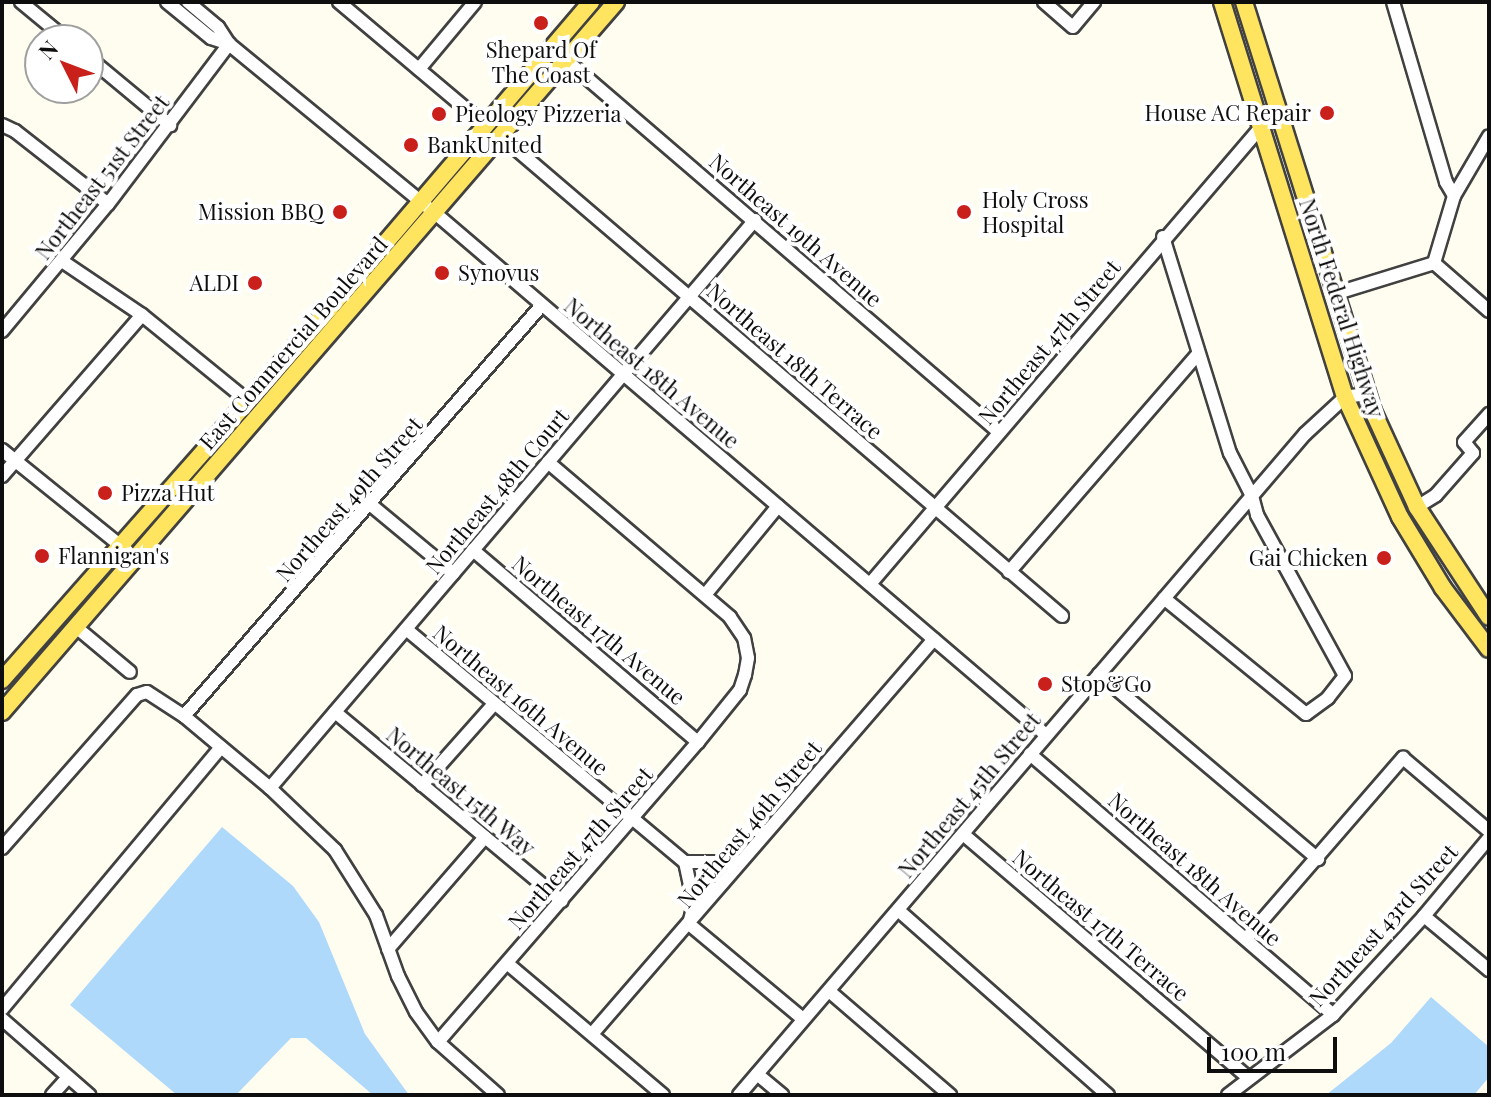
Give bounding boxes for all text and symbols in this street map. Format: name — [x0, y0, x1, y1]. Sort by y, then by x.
marker: Shepard Of The Coast — [532, 14, 550, 32]
north arrow — [24, 24, 104, 104]
text: N — [31, 33, 64, 65]
place label: Shepard Of The Coast — [486, 36, 596, 88]
street label: Northeast 51st Street — [29, 89, 175, 265]
place label: House AC Repair — [1144, 100, 1311, 126]
place label: Pieology Pizzeria — [455, 101, 622, 127]
marker: House AC Repair — [1318, 104, 1336, 122]
marker: Pieology Pizzeria — [430, 105, 448, 123]
place label: BankUnited — [427, 132, 542, 158]
marker: BankUnited — [402, 136, 420, 154]
street label: Northeast 19th Avenue — [704, 148, 888, 312]
place label: Holy Cross Hospital — [982, 186, 1089, 238]
street label: North Federal Highway — [1294, 195, 1390, 421]
place label: Mission BBQ — [198, 199, 324, 225]
marker: Holy Cross Hospital — [953, 201, 975, 223]
marker: Mission BBQ — [331, 203, 349, 221]
street label: East Commercial Boulevard — [193, 231, 393, 455]
street label: Northeast 47th Street — [972, 254, 1126, 430]
place label: Synovus — [458, 260, 539, 286]
marker: Synovus — [433, 264, 451, 282]
place label: ALDI — [189, 270, 239, 296]
marker: ALDI — [246, 274, 264, 292]
street label: Northeast 18th Terrace — [701, 277, 889, 445]
street label: Northeast 18th Avenue — [559, 292, 745, 454]
street label: Northeast 48th Court — [420, 402, 574, 580]
street label: Northeast 49th Street — [270, 411, 428, 587]
place label: Pizza Hut — [121, 480, 215, 506]
marker: Pizza Hut — [96, 484, 114, 502]
place label: Flannigan's — [58, 543, 169, 569]
place label: Gai Chicken — [1249, 545, 1368, 571]
marker: Flannigan's — [33, 547, 51, 565]
marker: Gai Chicken — [1375, 549, 1393, 567]
street label: Northeast 17th Avenue — [507, 550, 691, 710]
street label: Northeast 16th Avenue — [428, 619, 614, 781]
place label: Stop&Go — [1061, 671, 1151, 697]
marker: Stop&Go — [1036, 675, 1054, 693]
street label: Northeast 45th Street — [892, 707, 1046, 883]
street label: Northeast 15th Way — [381, 721, 541, 861]
street label: Northeast 46th Street — [671, 735, 827, 913]
street label: Northeast 47th Street — [502, 761, 658, 935]
street label: Northeast 18th Avenue — [1103, 786, 1287, 952]
street label: Northeast 43rd Street — [1303, 838, 1463, 1012]
street label: Northeast 17th Terrace — [1007, 843, 1195, 1007]
scale bar — [1211, 1021, 1341, 1071]
text: 100 m — [1221, 1035, 1286, 1067]

